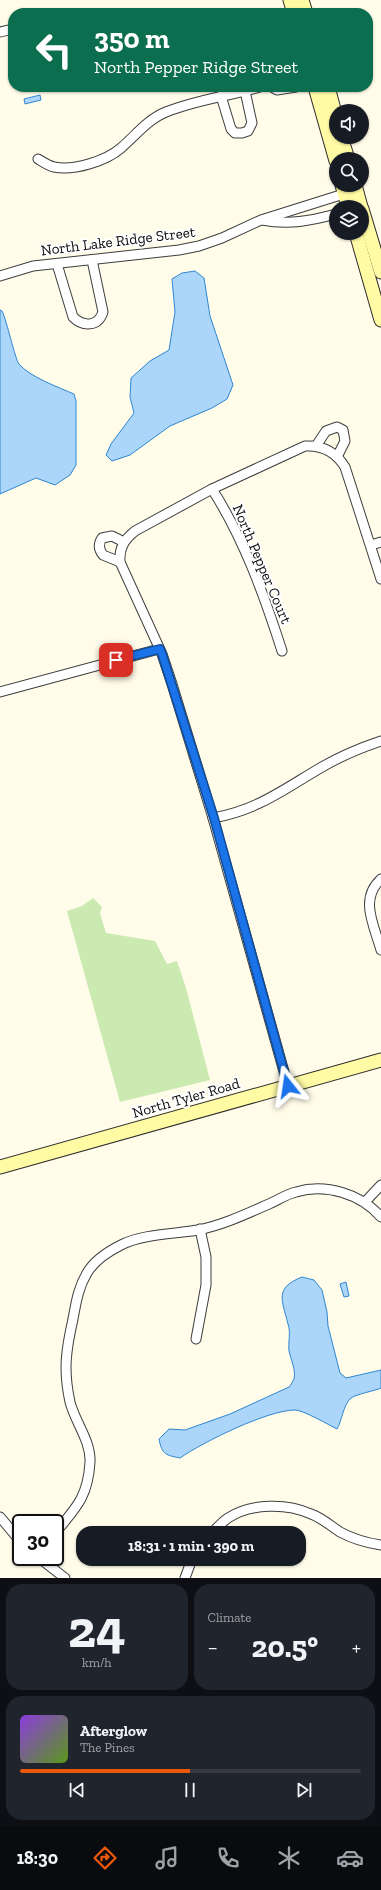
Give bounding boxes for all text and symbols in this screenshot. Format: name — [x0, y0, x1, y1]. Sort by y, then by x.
text: 350 m — [94, 22, 169, 55]
icon: left — [28, 24, 80, 76]
text: North Pepper Ridge Street — [94, 56, 298, 78]
map controls — [329, 104, 369, 240]
button: sound — [329, 104, 369, 144]
button: search — [329, 152, 369, 192]
button: layers — [329, 200, 369, 240]
street label: North Lake Ridge Street — [40, 223, 197, 259]
street label: North Pepper Court — [229, 502, 295, 627]
pin — [99, 643, 133, 677]
icon: arrive — [105, 649, 127, 671]
position arrow — [267, 1065, 309, 1107]
street label: North Tyler Road — [130, 1074, 243, 1122]
speed limit sign: 30 — [12, 1514, 64, 1566]
text: 18:31 · 1 min · 390 m — [128, 1537, 254, 1555]
text: 24 — [68, 1598, 126, 1660]
text: Climate — [208, 1610, 251, 1625]
text: 20.5° — [251, 1629, 318, 1665]
text: − — [208, 1634, 218, 1661]
text: + — [352, 1634, 361, 1661]
text: km/h — [82, 1655, 112, 1670]
text: Afterglow — [80, 1722, 147, 1740]
text: The Pines — [80, 1740, 135, 1755]
icon: previous — [66, 1779, 88, 1801]
icon: pause — [179, 1779, 201, 1801]
icon: next — [293, 1779, 315, 1801]
icon: directions — [91, 1844, 119, 1872]
icon: music — [153, 1844, 181, 1872]
icon: phone — [214, 1844, 242, 1872]
icon: climate — [275, 1844, 303, 1872]
icon: car — [336, 1844, 364, 1872]
text: 18:30 — [17, 1847, 58, 1869]

